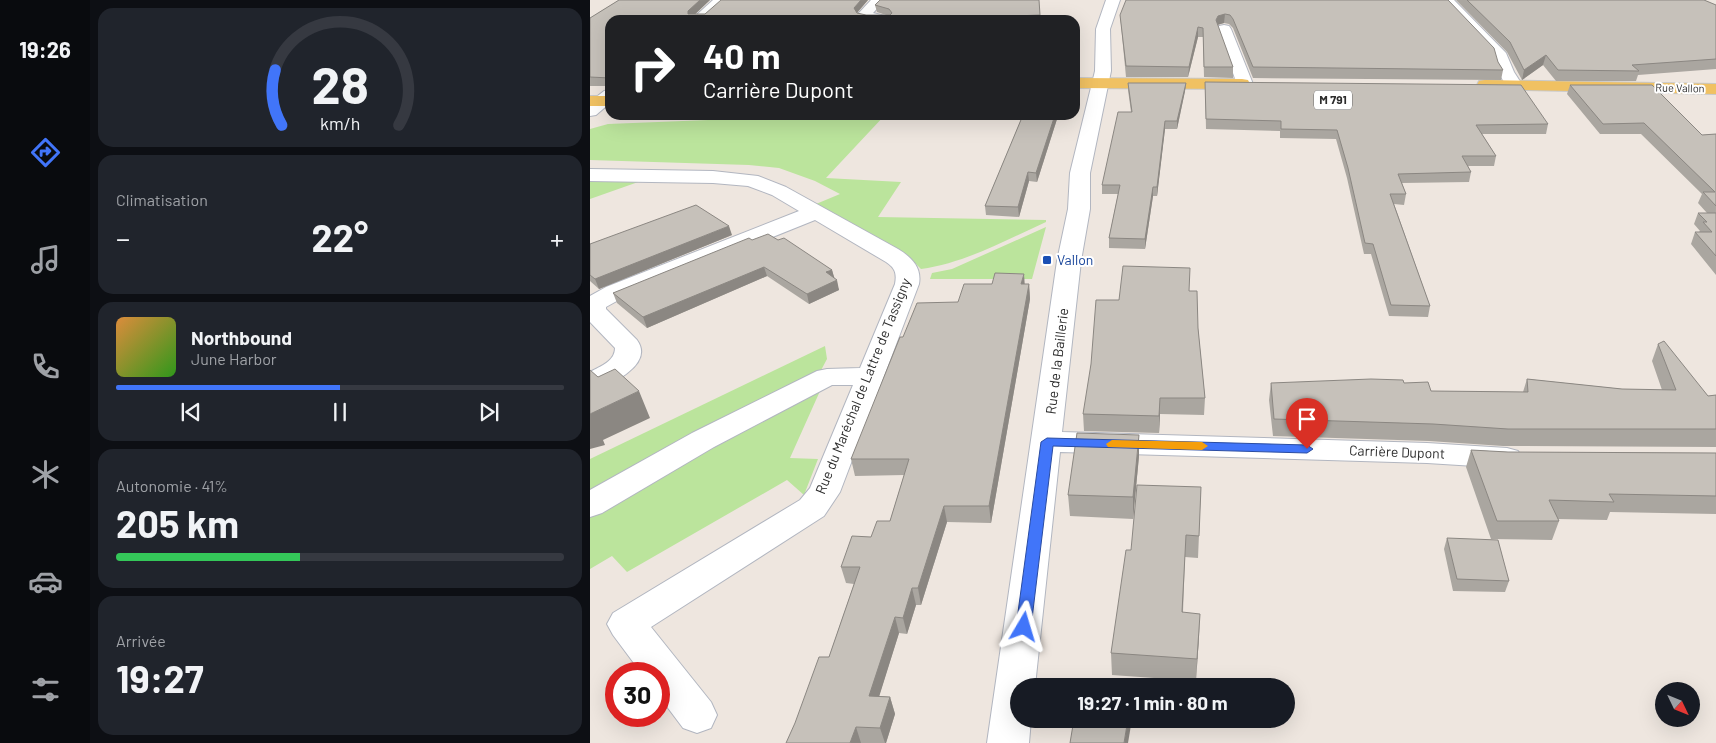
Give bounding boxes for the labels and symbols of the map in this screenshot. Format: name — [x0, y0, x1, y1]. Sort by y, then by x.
street label: Rue Vallon — [1655, 81, 1705, 94]
road number: M 791 — [1314, 90, 1352, 110]
place label: Vallon — [1057, 251, 1093, 268]
marker: Vallon — [1041, 254, 1053, 266]
street label: Rue du Maréchal de Lattre de Tassigny — [811, 275, 914, 496]
street label: Rue de la Baillerie — [1042, 307, 1071, 415]
pin — [1286, 398, 1328, 449]
street label: Carrière Dupont — [1349, 441, 1445, 462]
position arrow — [997, 600, 1049, 652]
speed limit sign: 30 — [605, 662, 670, 727]
north arrow — [1655, 682, 1700, 728]

